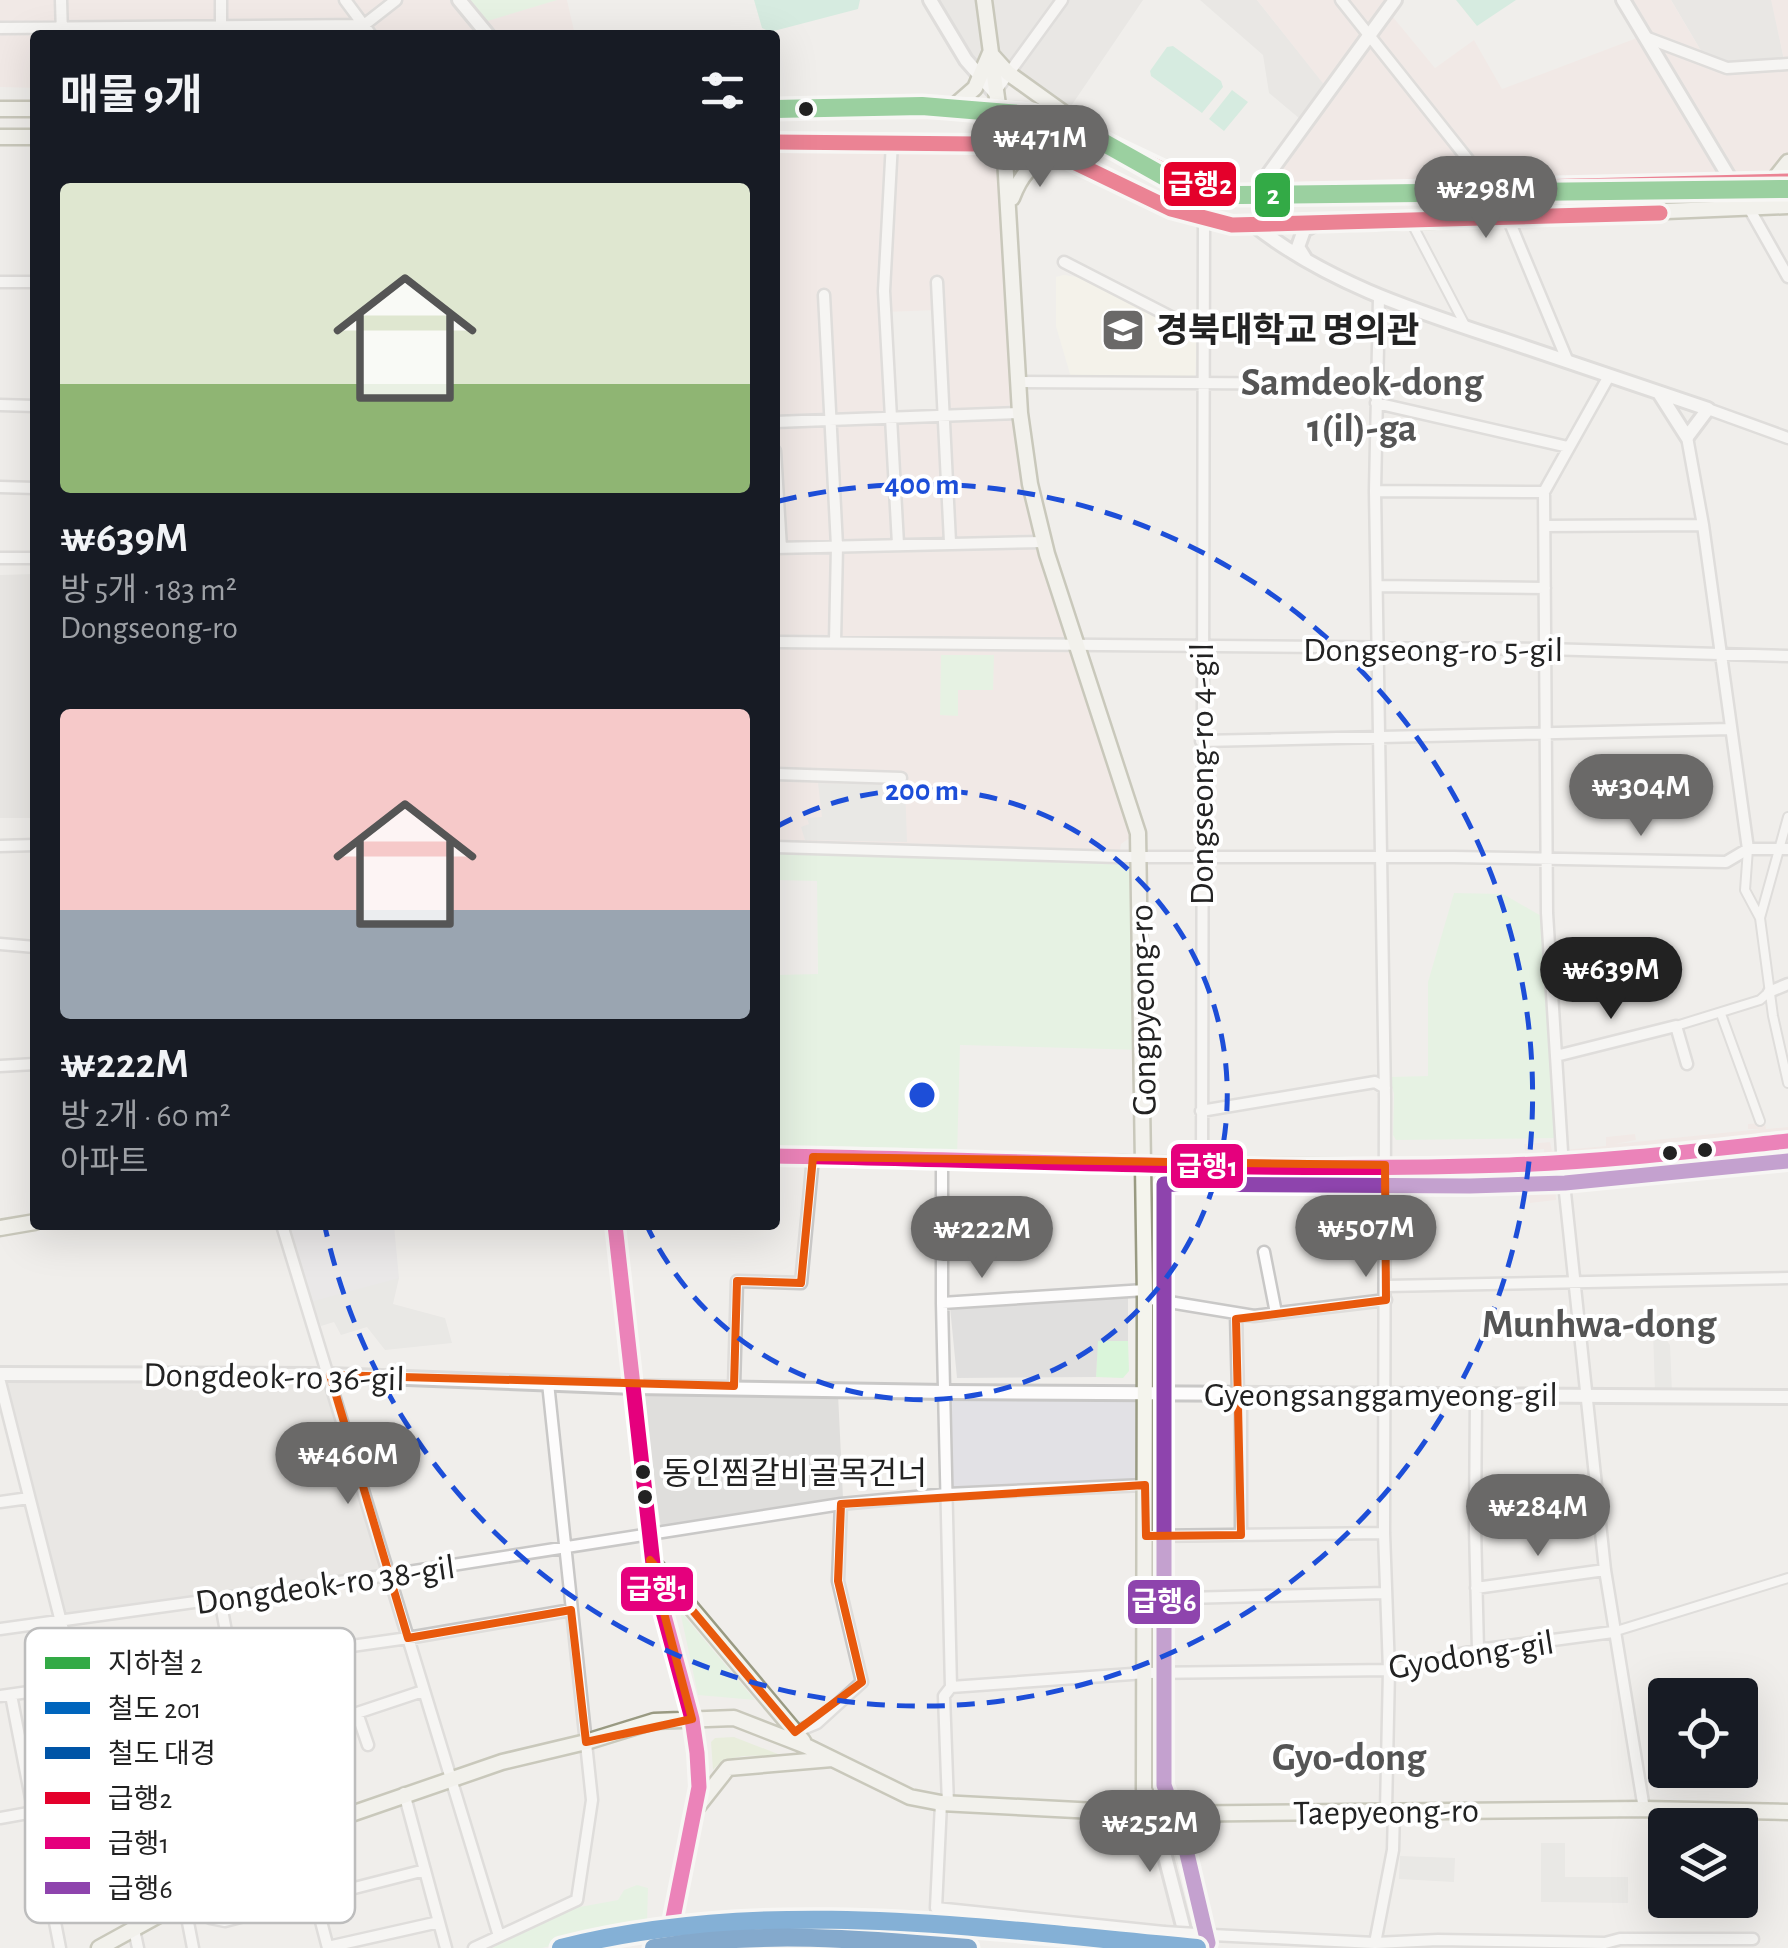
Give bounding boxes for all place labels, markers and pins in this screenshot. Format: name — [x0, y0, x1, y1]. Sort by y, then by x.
unlabelled marker — [796, 99, 816, 119]
pin: ₩471M — [970, 105, 1110, 190]
pin: ₩298M — [1416, 156, 1556, 241]
school or university icon: 경북대학교 명의관 — [1100, 307, 1146, 353]
place label: 경북대학교 명의관 — [1156, 312, 1419, 349]
pin: ₩304M — [1571, 754, 1711, 839]
pin: ₩639M — [1541, 937, 1681, 1022]
centre of rings — [904, 1077, 940, 1113]
unlabelled marker — [1695, 1140, 1715, 1160]
unlabelled marker — [1660, 1143, 1680, 1163]
pin: ₩507M — [1296, 1195, 1436, 1280]
pin: ₩222M — [912, 1196, 1052, 1281]
pin: ₩460M — [278, 1422, 418, 1507]
place label: 동인찜갈비골목건너 — [662, 1457, 927, 1490]
marker: 동인찜갈비골목건너 — [633, 1462, 653, 1482]
pin: ₩284M — [1468, 1474, 1608, 1559]
unlabelled marker — [635, 1487, 655, 1507]
pin: ₩252M — [1080, 1790, 1220, 1875]

